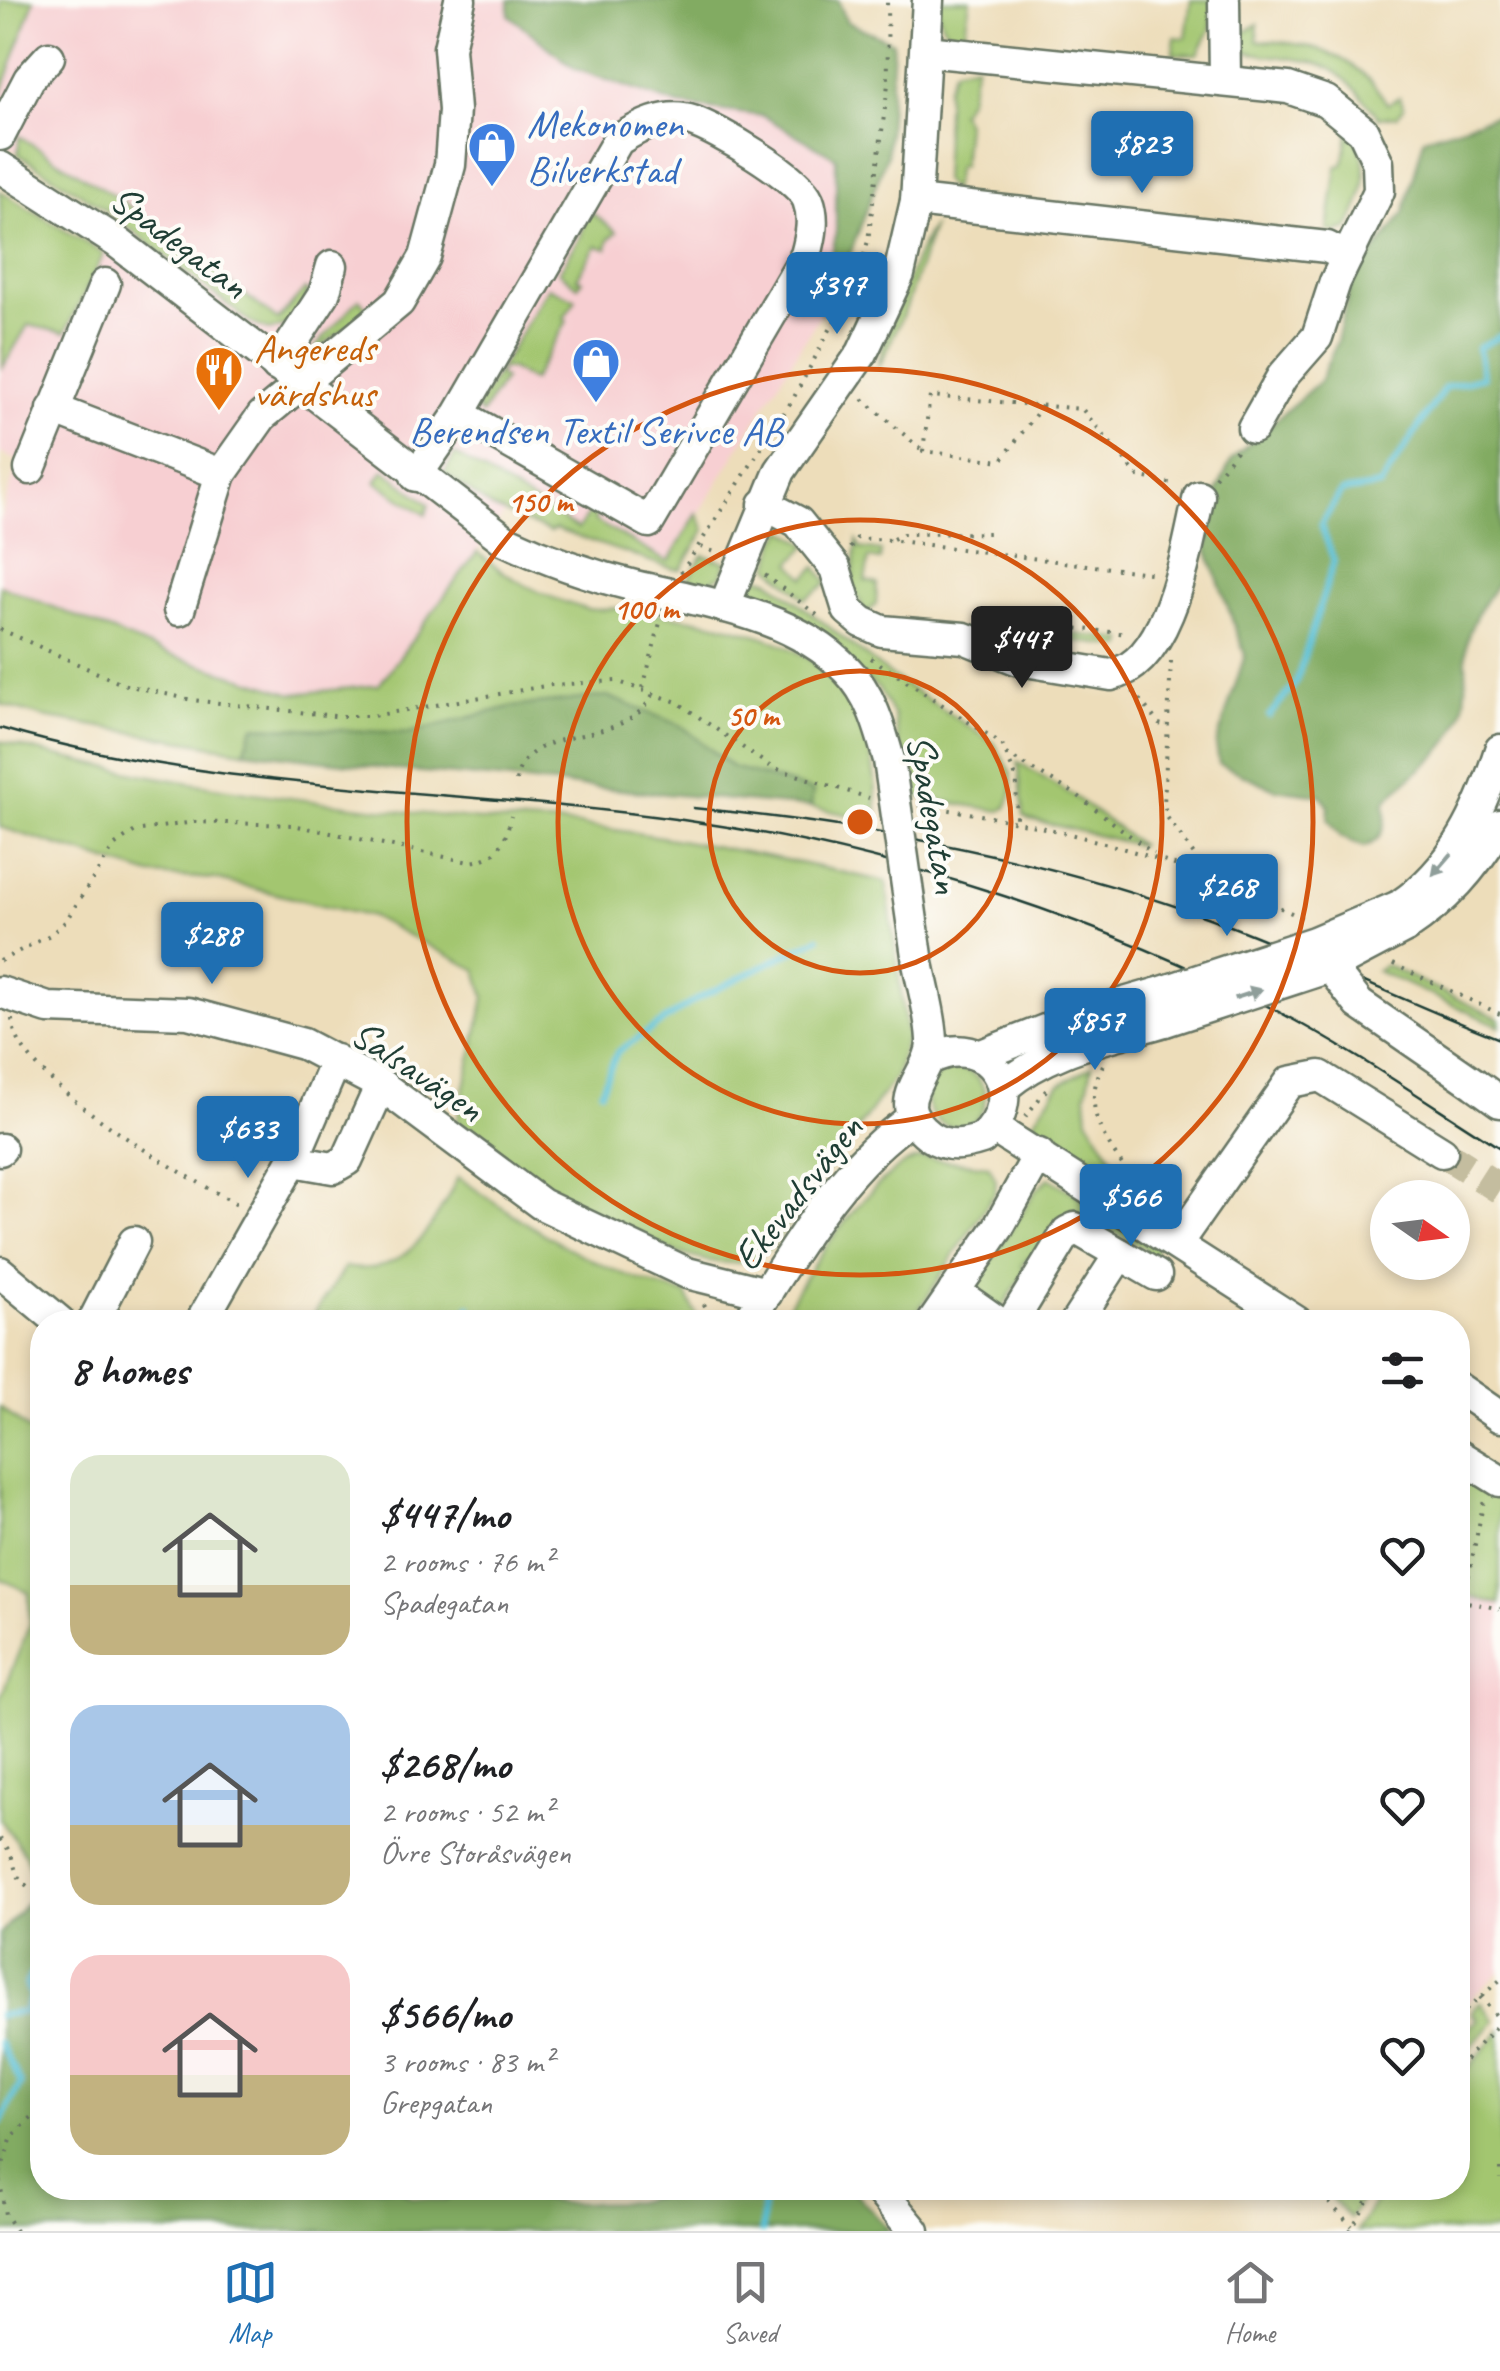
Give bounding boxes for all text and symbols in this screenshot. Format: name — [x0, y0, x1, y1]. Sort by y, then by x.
place label: Mekonomen Bilverkstad — [527, 99, 684, 195]
pin: $823 — [1083, 111, 1201, 196]
shop icon: Mekonomen Bilverkstad — [466, 120, 518, 188]
text: $823 — [1113, 123, 1171, 164]
street label: Spadegatan — [100, 174, 259, 311]
pin: $397 — [778, 252, 896, 337]
text: $397 — [808, 264, 866, 305]
place label: Angereds värdshus — [254, 323, 379, 419]
shop icon: Berendsen Textil Serivce AB — [570, 336, 622, 404]
restaurant icon: Angereds värdshus — [193, 344, 245, 412]
place label: Berendsen Textil Serivce AB — [409, 406, 785, 456]
text: 150 m — [508, 483, 575, 521]
text: 100 m — [614, 590, 681, 628]
pin: $447 — [963, 606, 1081, 691]
text: $447 — [993, 618, 1051, 659]
text: 50 m — [728, 697, 781, 735]
street label: Spadegatan — [895, 731, 973, 898]
centre of rings — [842, 804, 878, 840]
one-way arrow — [1432, 852, 1453, 877]
pin: $268 — [1168, 854, 1286, 939]
text: $268 — [1198, 866, 1256, 907]
pin: $288 — [153, 902, 271, 987]
text: $288 — [183, 914, 241, 955]
one-way arrow — [1233, 986, 1263, 1001]
pin: $857 — [1036, 988, 1154, 1073]
text: $857 — [1067, 1000, 1123, 1041]
street label: Salsavägen — [342, 1008, 494, 1134]
pin: $633 — [189, 1096, 307, 1181]
street label: Ekevadsvägen — [722, 1104, 875, 1280]
text: $633 — [219, 1108, 277, 1149]
pin: $566 — [1072, 1164, 1190, 1249]
text: $566 — [1102, 1176, 1160, 1217]
north arrow — [1370, 1180, 1470, 1280]
map controls — [1370, 1180, 1470, 1280]
icon: filters — [1375, 1343, 1430, 1398]
text: 8 homes — [70, 1344, 189, 1397]
text: $447/mo — [380, 1488, 509, 1541]
icon: home — [150, 1495, 270, 1615]
icon: heart — [1375, 1528, 1430, 1583]
text: 2 rooms · 76 m² — [380, 1541, 553, 1582]
text: Spadegatan — [380, 1582, 508, 1623]
text: $268/mo — [380, 1738, 510, 1791]
icon: home — [150, 1745, 270, 1865]
icon: heart — [1375, 1778, 1430, 1833]
text: 2 rooms · 52 m² — [380, 1791, 553, 1832]
text: Övre Storåsvägen — [380, 1832, 571, 1873]
text: $566/mo — [380, 1988, 511, 2041]
icon: home — [150, 1995, 270, 2115]
icon: heart — [1375, 2028, 1430, 2083]
text: 3 rooms · 83 m² — [380, 2041, 553, 2082]
text: Grepgatan — [380, 2082, 492, 2123]
tab: Map — [223, 2255, 278, 2350]
tab: Saved — [723, 2255, 778, 2350]
tab: Home — [1223, 2255, 1278, 2350]

